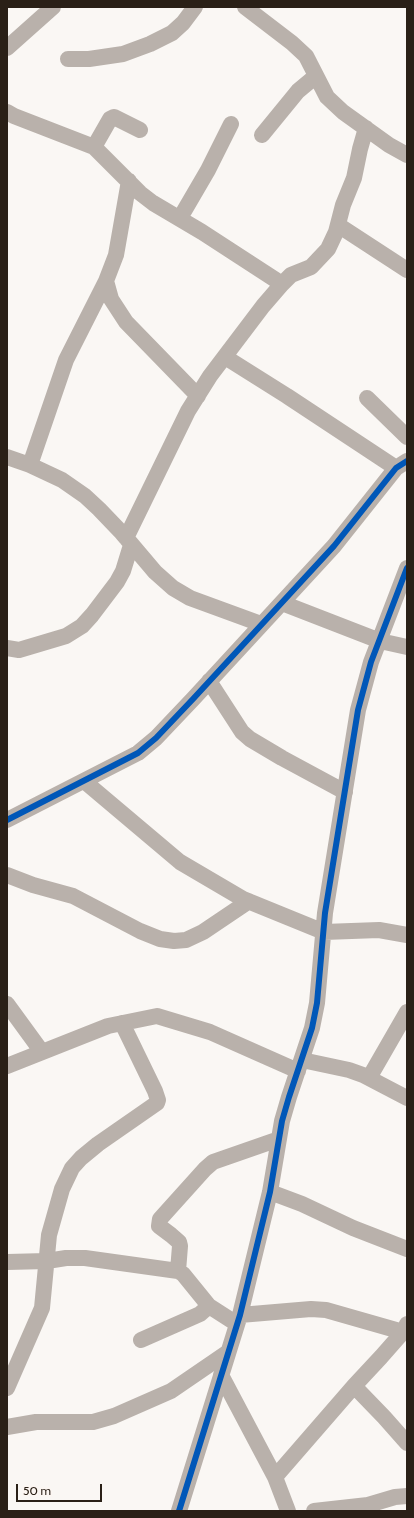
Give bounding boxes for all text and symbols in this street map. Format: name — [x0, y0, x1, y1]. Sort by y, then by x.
scale bar — [18, 1476, 104, 1502]
text: 50 m — [23, 1483, 51, 1498]

